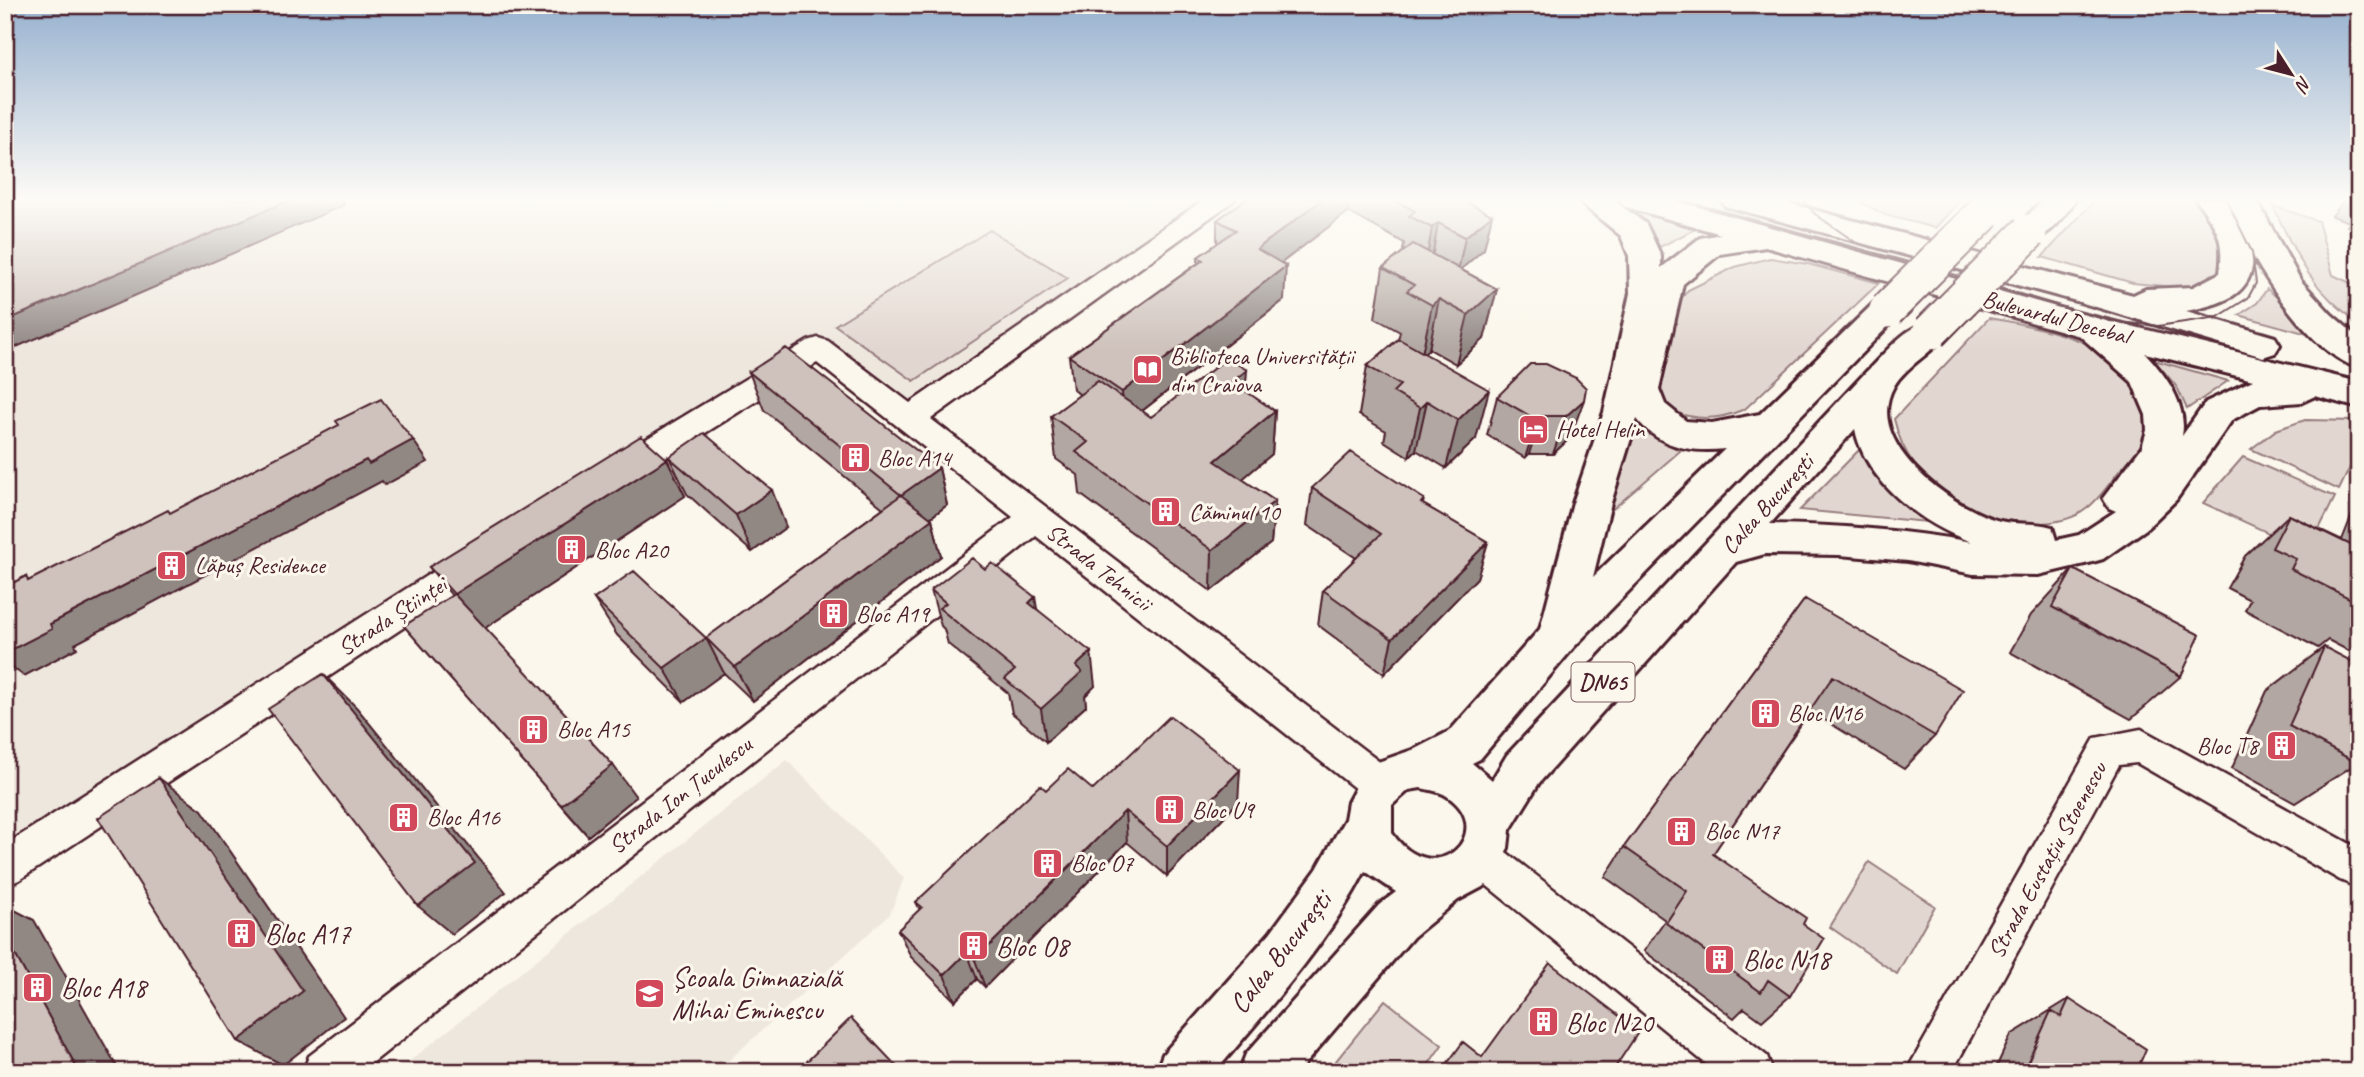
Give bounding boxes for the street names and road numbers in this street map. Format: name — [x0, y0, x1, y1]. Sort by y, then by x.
street label: Bulevardul Decebal — [1979, 283, 2137, 352]
street label: Calea București — [1714, 446, 1822, 560]
street label: Strada Tehnicii — [1040, 516, 1161, 620]
street label: Strada Științei — [332, 568, 454, 662]
road number: DN65 — [1572, 662, 1634, 702]
street label: Strada Ion Țuculescu — [602, 728, 759, 860]
street label: Strada Eustațiu Stoenescu — [1981, 755, 2114, 963]
street label: Calea București — [1221, 881, 1341, 1020]

